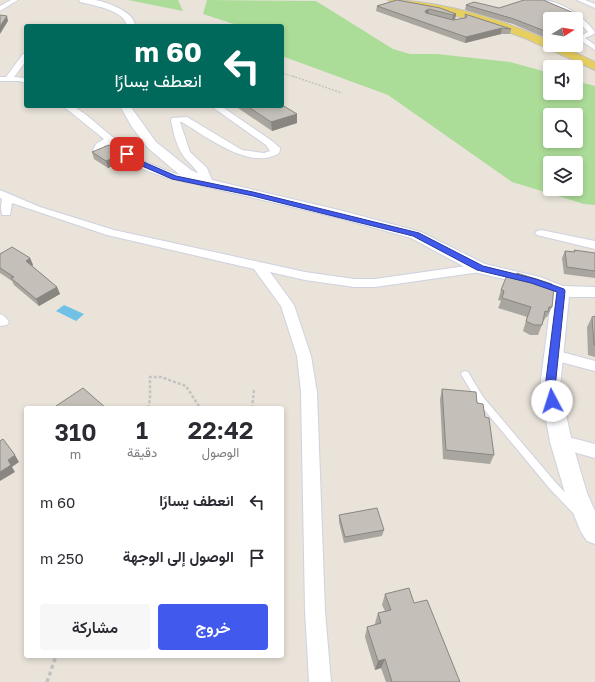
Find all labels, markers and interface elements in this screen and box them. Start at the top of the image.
north arrow [543,12,583,52]
map controls [543,12,583,196]
text: 60 m [134,35,202,68]
icon: left [216,40,268,92]
button: sound [543,60,583,100]
text: انعطف يسارًا [114,69,202,91]
button: search [543,108,583,148]
pin [110,137,144,171]
icon: arrive [116,143,138,165]
button: layers [543,156,583,196]
position arrow [531,380,573,422]
text: 1 [136,415,148,444]
text: 22:42 [188,415,253,444]
text: 310 [55,417,97,446]
text: دقيقة [127,444,157,460]
text: الوصول [202,444,239,460]
text: m [70,446,81,462]
text: انعطف يسارًا [159,491,234,509]
icon: left [246,491,268,513]
text: 60 m [40,493,75,511]
text: الوصول إلى الوجهة [123,547,234,565]
icon: arrive [246,547,268,569]
text: 250 m [40,549,84,567]
button: مشاركة [40,604,150,650]
button: خروج [158,604,268,650]

